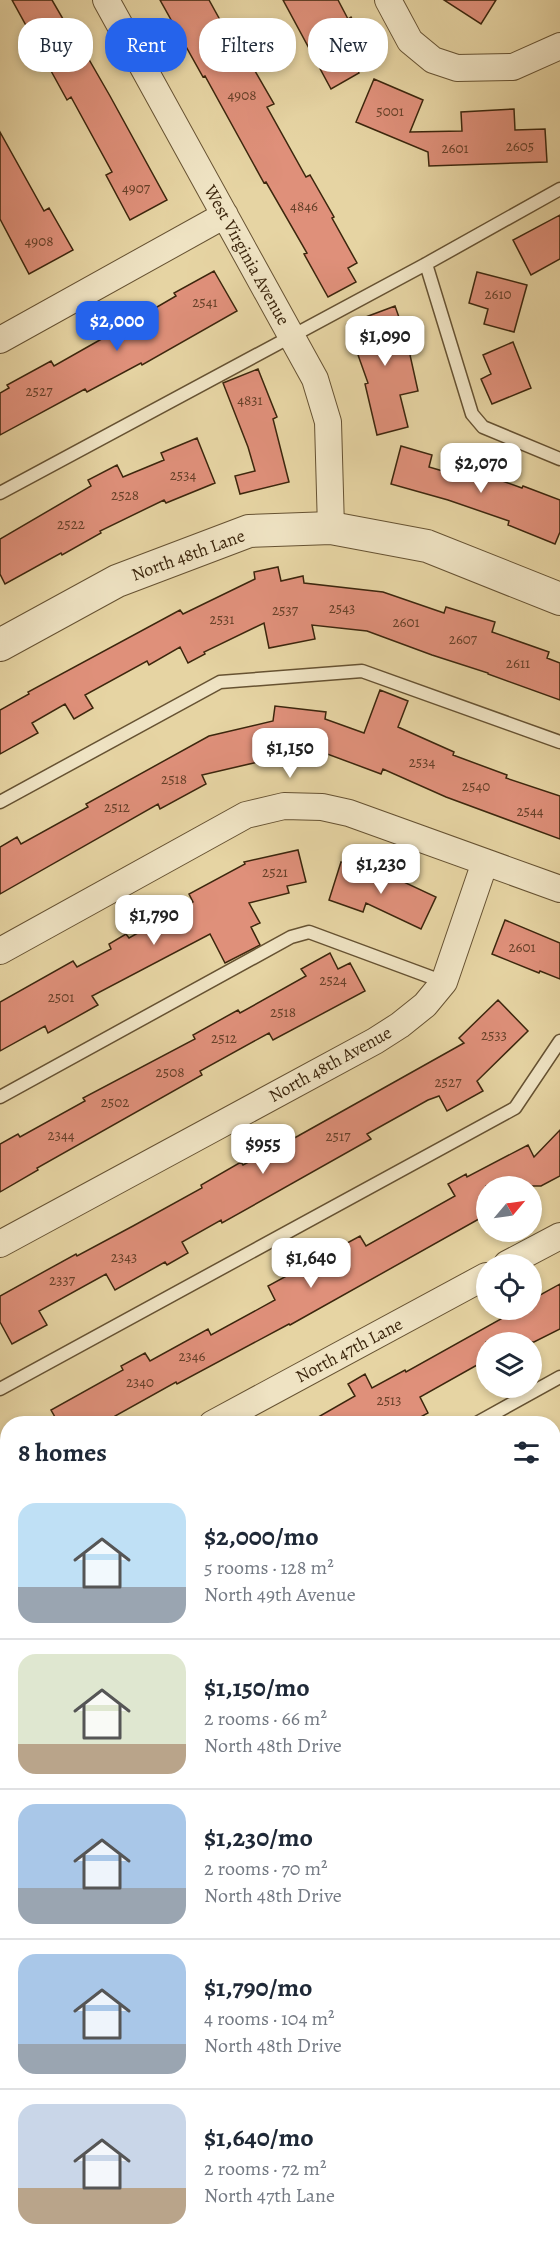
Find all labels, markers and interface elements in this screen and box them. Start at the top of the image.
chip: Buy [18,18,93,72]
chip: Rent [105,18,187,72]
chip: Filters [199,18,296,72]
chip: New [308,18,388,72]
house number: 4908 [228,85,256,105]
house number: 5001 [376,101,404,121]
house number: 2605 [506,136,534,156]
house number: 2601 [441,138,469,158]
house number: 4907 [122,178,151,198]
street label: West Virginia Avenue [198,180,296,330]
house number: 4846 [290,196,318,216]
house number: 4908 [25,231,53,251]
house number: 2610 [484,284,512,304]
house number: 2541 [192,292,218,312]
pin: $2,000 [68,301,166,352]
text: $2,000 [90,307,144,334]
pin: $1,090 [336,316,434,367]
text: $1,090 [359,322,411,349]
house number: 2527 [25,381,53,401]
house number: 4831 [237,390,263,410]
pin: $2,070 [432,443,530,494]
text: $2,070 [454,449,508,476]
house number: 2534 [170,465,197,485]
house number: 2528 [111,485,139,505]
house number: 2522 [57,514,85,534]
street label: North 48th Lane [128,523,248,587]
house number: 2543 [329,598,355,618]
house number: 2537 [272,600,299,620]
house number: 2531 [210,609,234,629]
house number: 2601 [392,612,420,632]
house number: 2607 [449,629,478,649]
house number: 2611 [506,653,530,673]
pin: $1,150 [241,728,339,779]
text: $1,150 [266,734,314,761]
house number: 2534 [409,752,436,772]
house number: 2518 [161,769,187,789]
house number: 2540 [462,776,490,796]
house number: 2512 [104,797,130,817]
house number: 2544 [516,801,544,821]
pin: $1,230 [332,844,430,895]
text: $1,230 [356,850,406,877]
house number: 2521 [262,862,288,882]
pin: $1,790 [105,895,203,946]
text: $1,790 [129,901,179,928]
house number: 2601 [508,937,536,957]
house number: 2524 [319,970,347,990]
house number: 2501 [48,987,74,1007]
house number: 2518 [270,1002,296,1022]
street label: North 48th Avenue [264,1020,396,1108]
house number: 2533 [481,1025,507,1045]
house number: 2512 [211,1028,237,1048]
house number: 2508 [156,1062,184,1082]
house number: 2527 [434,1072,462,1092]
house number: 2502 [101,1092,129,1112]
pin: $955 [227,1124,299,1175]
house number: 2344 [48,1125,75,1145]
house number: 2517 [325,1126,351,1146]
text: $955 [245,1130,281,1157]
north arrow [476,1176,542,1242]
map controls [476,1176,542,1398]
pin: $1,640 [262,1238,360,1289]
text: $1,640 [286,1244,336,1271]
house number: 2343 [111,1247,137,1267]
button: locate [476,1254,542,1320]
house number: 2337 [49,1270,76,1290]
street label: North 47th Lane [291,1312,407,1388]
button: layers [476,1332,542,1398]
house number: 2346 [178,1346,206,1366]
house number: 2340 [126,1372,154,1392]
house number: 2513 [377,1390,401,1410]
text: 8 homes [18,1435,107,1470]
icon: filters [510,1436,543,1469]
text: $2,000/mo [204,1519,319,1554]
icon: home [66,1527,138,1599]
text: 5 rooms · 128 m² [204,1554,334,1581]
text: North 49th Avenue [204,1581,356,1608]
text: $1,150/mo [204,1670,310,1705]
icon: home [66,1678,138,1750]
text: 2 rooms · 66 m² [204,1705,327,1732]
text: North 48th Drive [204,1732,342,1759]
text: $1,230/mo [204,1820,313,1855]
icon: home [66,1828,138,1900]
text: 2 rooms · 70 m² [204,1855,328,1882]
text: North 48th Drive [204,1882,342,1909]
text: $1,790/mo [204,1970,312,2005]
icon: home [66,1978,138,2050]
text: 4 rooms · 104 m² [204,2005,335,2032]
text: North 48th Drive [204,2032,342,2059]
text: $1,640/mo [204,2120,314,2155]
icon: home [66,2128,138,2200]
text: 2 rooms · 72 m² [204,2155,326,2182]
text: North 47th Lane [204,2182,335,2209]

